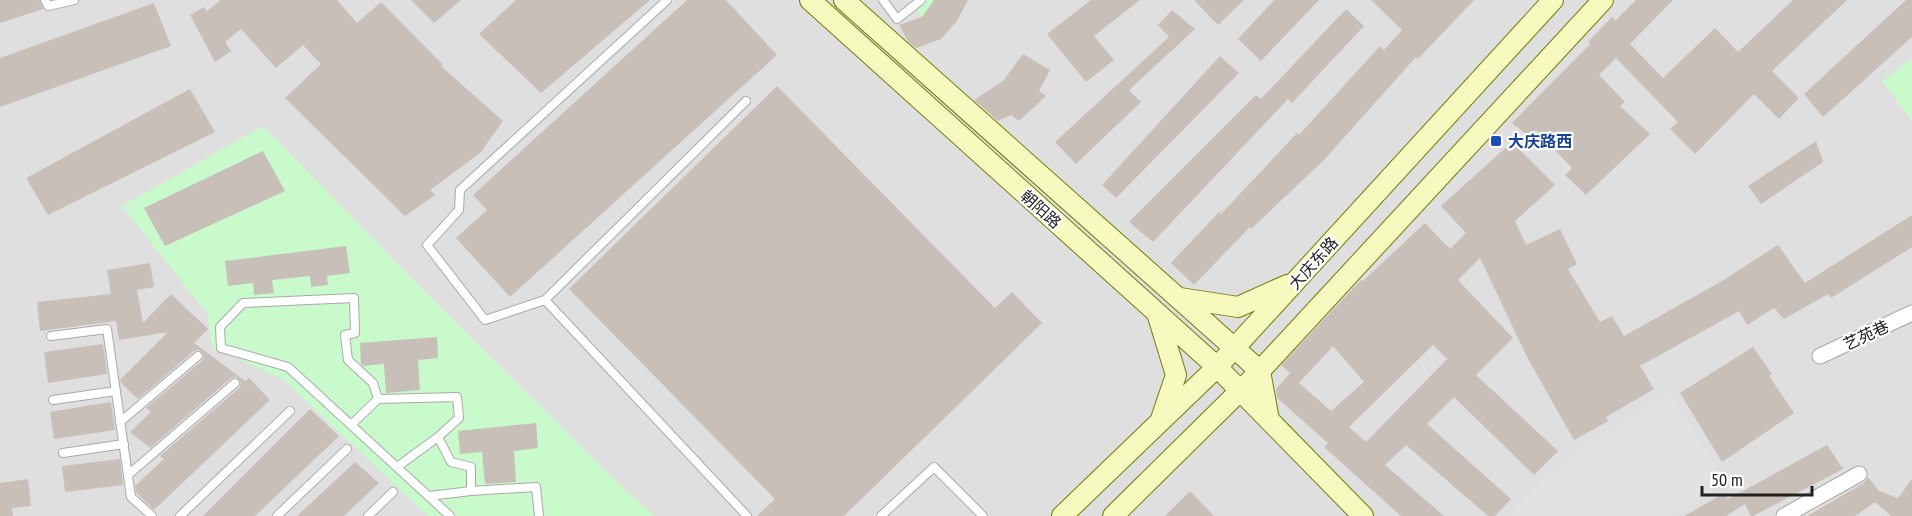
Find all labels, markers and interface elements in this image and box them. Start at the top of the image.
place label: 大庆路西 [1508,131,1572,151]
marker: 大庆路西 [1489,134,1503,148]
street label: 朝阳路 [1016,186,1066,232]
street label: 大庆东路 [1284,233,1342,293]
street label: 艺苑巷 [1840,316,1892,354]
scale bar [1702,459,1812,497]
text: 50 m [1711,468,1743,491]

